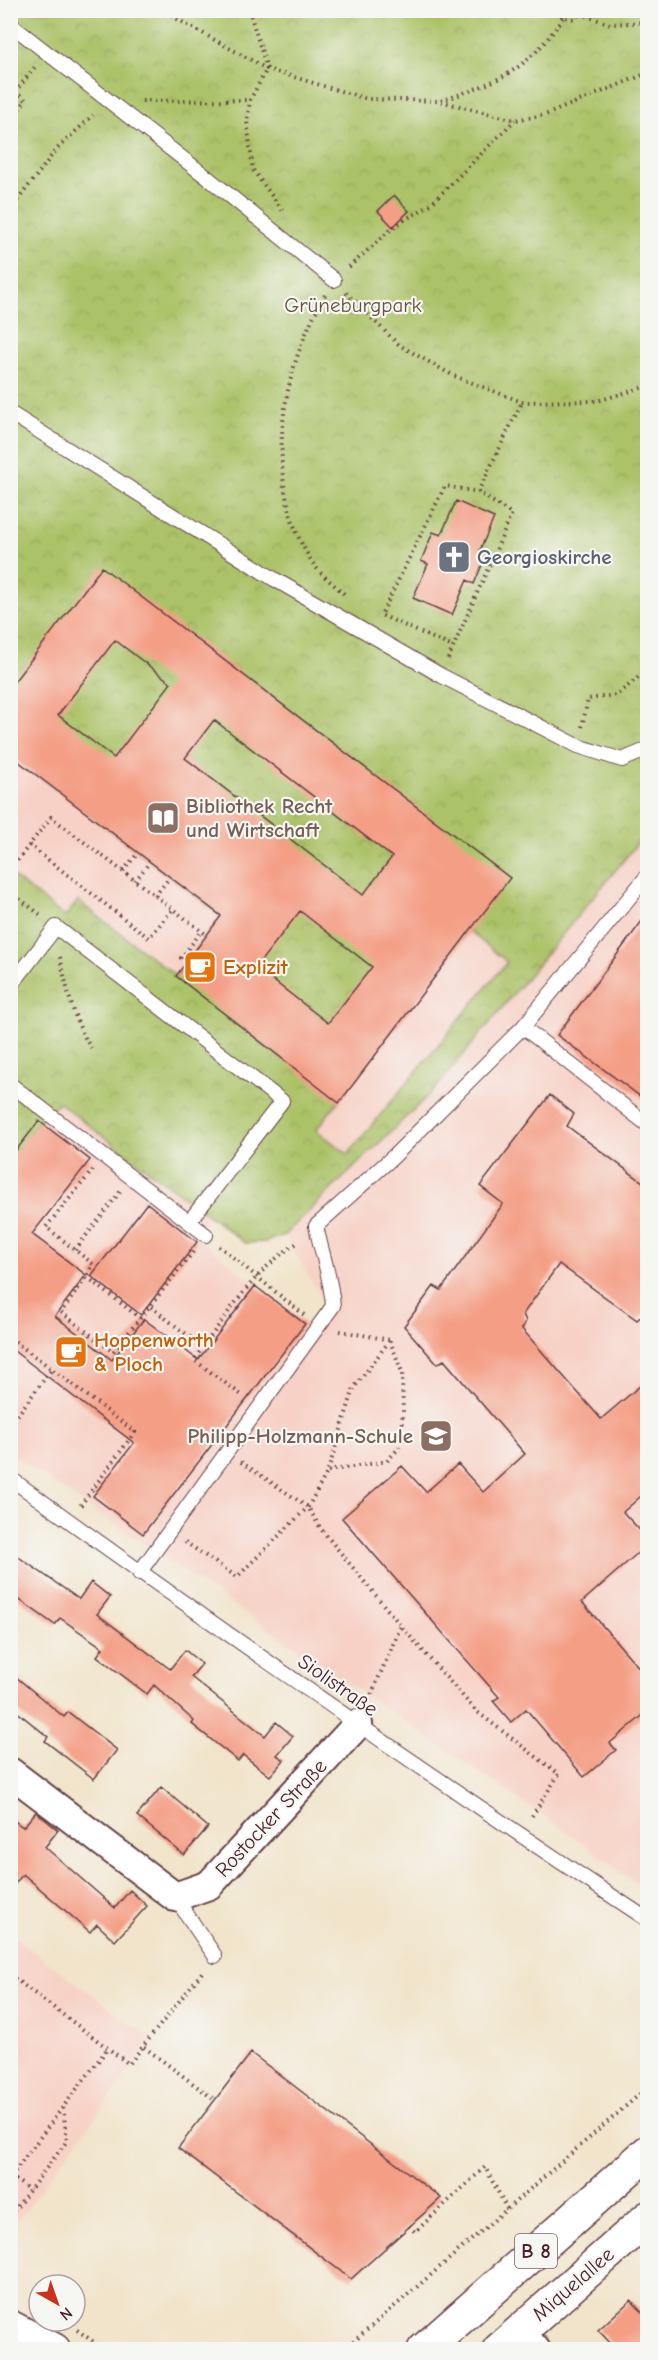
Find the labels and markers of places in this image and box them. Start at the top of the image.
church icon: Georgioskirche [436,539,472,575]
place label: Georgioskirche [477,545,612,569]
place label: Bibliothek Recht und Wirtschaft [186,794,333,842]
library icon: Bibliothek Recht und Wirtschaft [145,800,181,836]
cafe icon: Explizit [182,949,218,985]
place label: Explizit [223,955,289,979]
place label: Hoppenworth & Ploch [94,1328,214,1376]
cafe icon: Hoppenworth & Ploch [53,1334,89,1370]
school or university icon: Philipp-Holzmann-Schule [418,1418,454,1454]
place label: Philipp-Holzmann-Schule [188,1424,413,1448]

